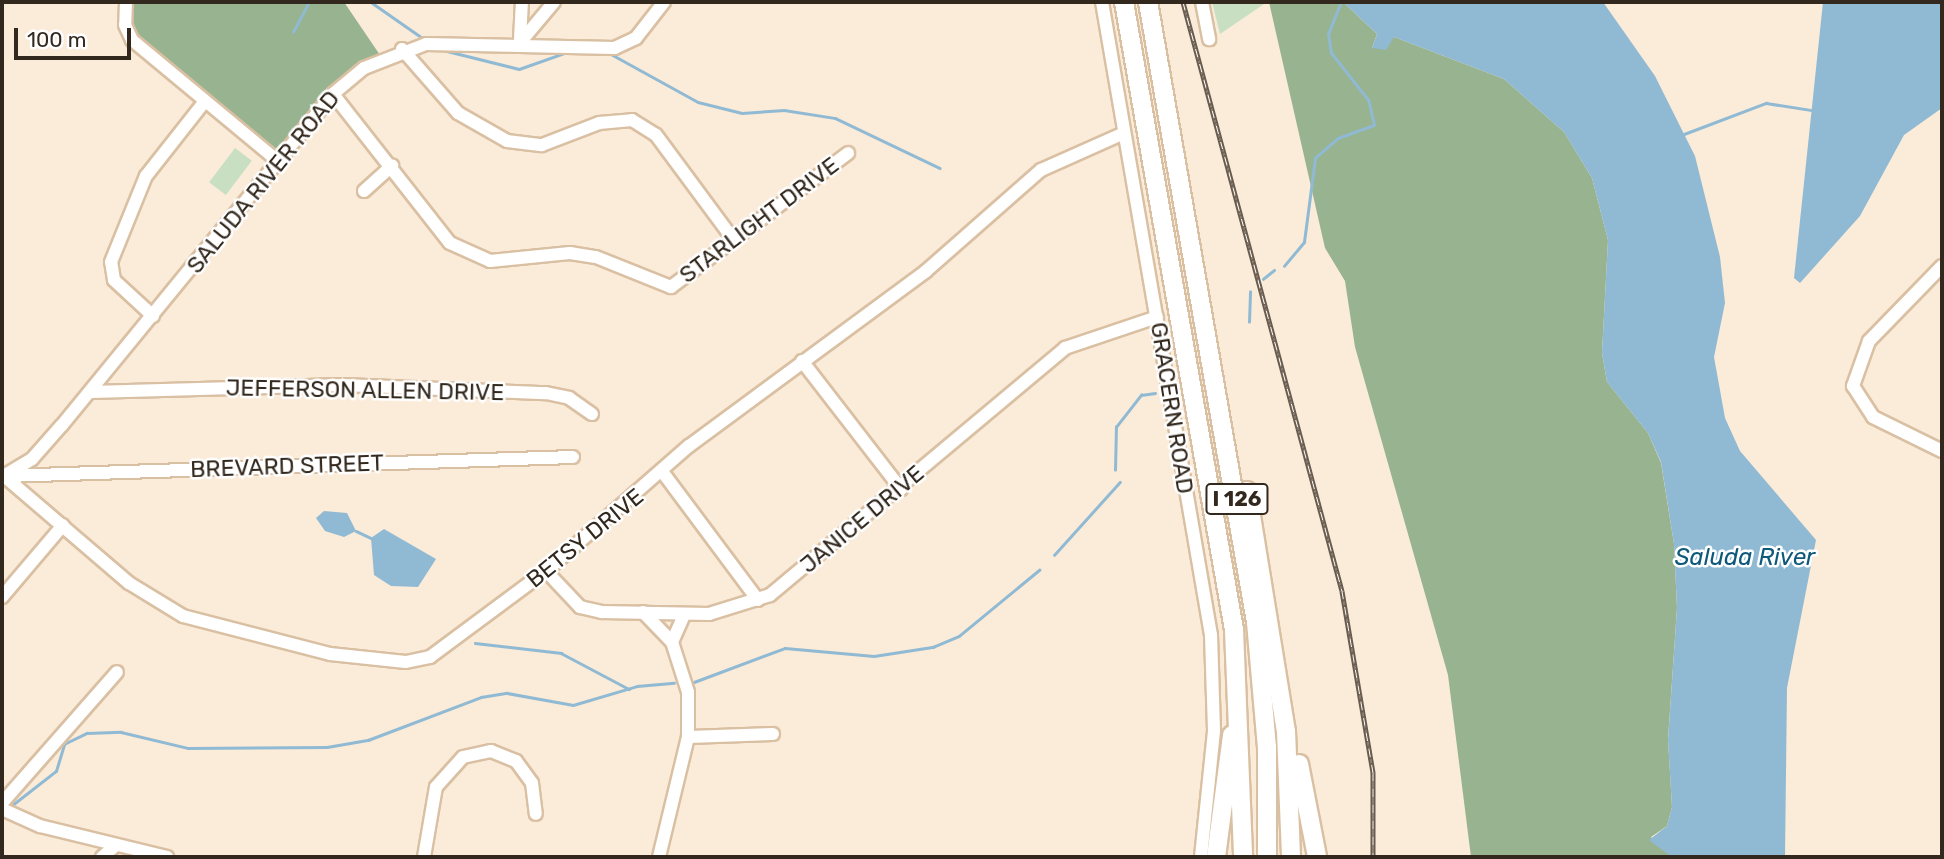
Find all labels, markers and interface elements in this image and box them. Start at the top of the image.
scale bar [18,14,135,58]
text: 100 m [27,27,86,52]
street label: SALUDA RIVER ROAD [181,85,345,279]
street label: STARLIGHT DRIVE [674,151,844,289]
street label: GRACERN ROAD [1145,320,1199,496]
street label: JEFFERSON ALLEN DRIVE [225,374,505,406]
street label: BREVARD STREET [190,449,384,483]
street label: JANICE DRIVE [795,459,929,579]
street label: BETSY DRIVE [521,482,649,594]
road number: I 126 [1204,482,1270,516]
water label: Saluda River [1675,544,1815,572]

